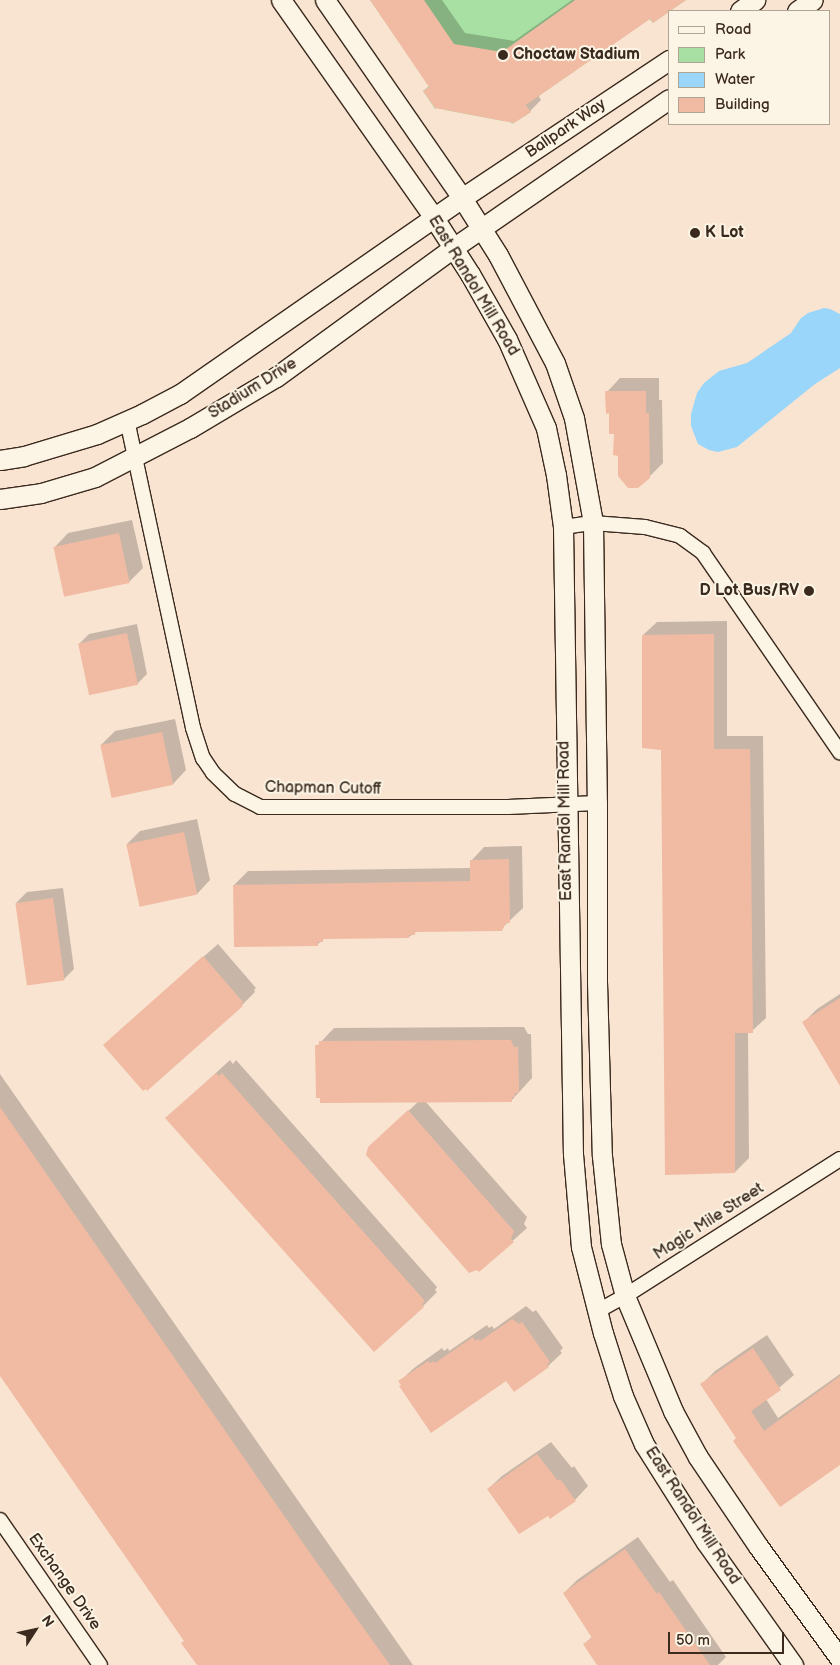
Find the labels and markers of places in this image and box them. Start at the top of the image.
place label: Choctaw Stadium [513,45,640,65]
marker: Choctaw Stadium [497,49,509,61]
place label: K Lot [705,223,744,243]
marker: K Lot [689,227,701,239]
place label: D Lot Bus/RV [699,581,799,601]
marker: D Lot Bus/RV [803,585,815,597]

